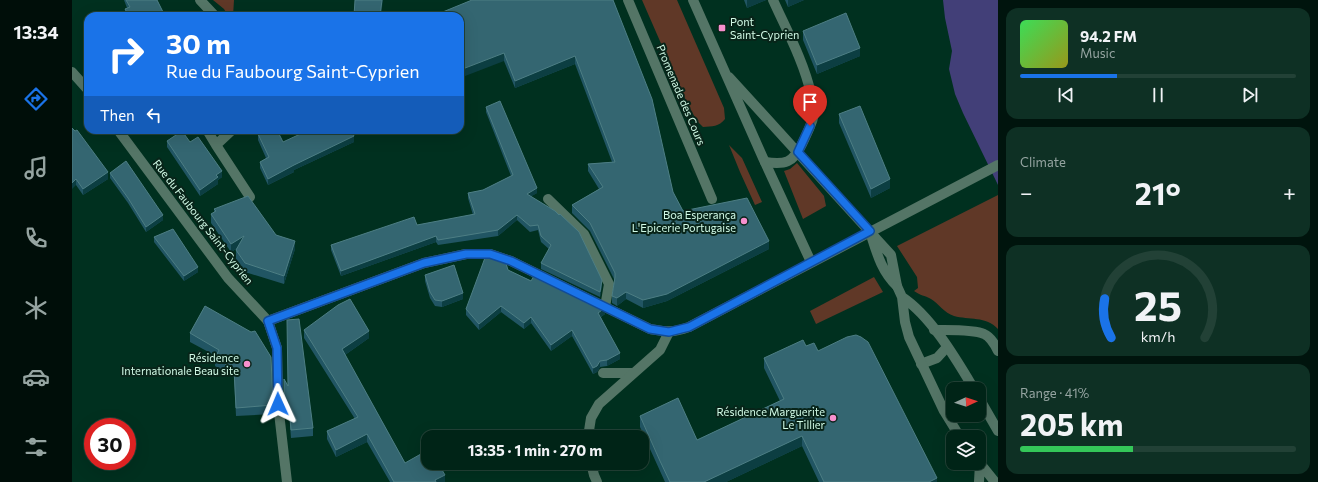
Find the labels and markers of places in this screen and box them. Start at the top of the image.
place label: Pont Saint-Cyprien [730,15,799,41]
marker: Pont Saint-Cyprien [717,23,727,33]
pin [793,85,827,126]
place label: Boa Esperança L'Epicerie Portugaise [632,208,736,234]
marker: Boa Esperança L'Epicerie Portugaise [739,216,749,226]
place label: Résidence Internationale Beau site [121,351,239,377]
marker: Résidence Internationale Beau site [242,359,252,369]
place label: Résidence Marguerite Le Tillier [717,405,826,431]
marker: Résidence Marguerite Le Tillier [828,413,838,423]

